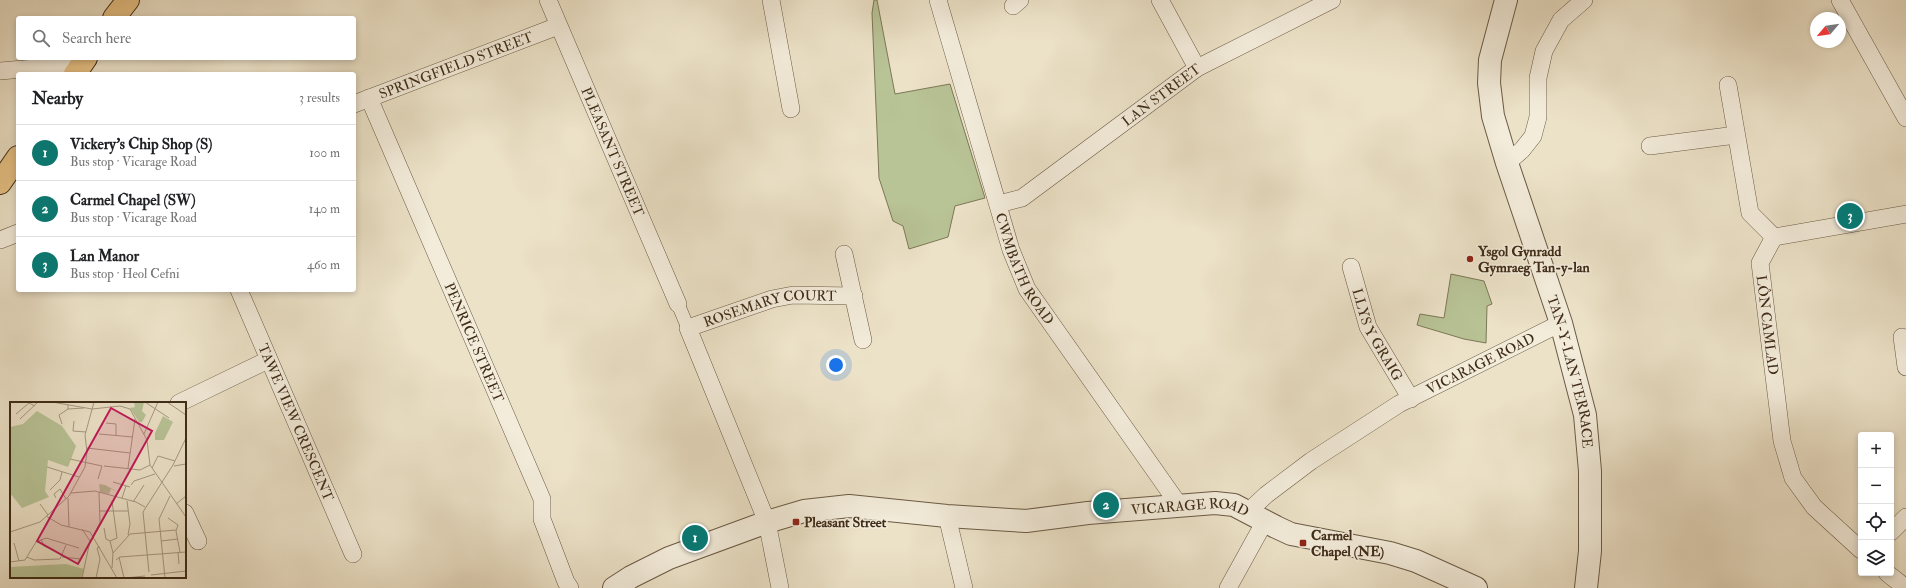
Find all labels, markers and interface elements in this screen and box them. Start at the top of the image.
north arrow [1810,12,1846,48]
search box [16,16,356,60]
icon: search [30,27,52,49]
street label: SPRINGFIELD STREET [376,28,536,102]
text: Search here [62,29,131,48]
street label: LAN STREET [1118,60,1204,129]
street label: PLEASANT STREET [578,85,648,219]
text: Nearby [32,88,83,109]
text: 3 results [299,90,340,106]
text: Vickery's Chip Shop (S) [70,135,212,154]
text: 1 [43,145,47,161]
text: 100 m [309,145,340,161]
text: Bus stop · Vicarage Road [70,154,197,170]
text: Carmel Chapel (SW) [70,191,196,210]
text: 2 [42,201,48,217]
text: 140 m [309,201,340,217]
pin: 3 [1837,201,1863,231]
text: Bus stop · Vicarage Road [70,210,197,226]
street label: CWMBATH ROAD [992,211,1058,328]
place label: Ysgol Gynradd Gymraeg Tan-y-lan [1477,243,1591,277]
text: Lan Manor [70,247,139,266]
marker: Ysgol Gynradd Gymraeg Tan-y-lan [1465,254,1475,264]
text: 3 [43,257,48,273]
text: 460 m [307,257,340,273]
text: Bus stop · Heol Cefni [70,266,179,282]
street label: LÔN CAMLAD [1753,274,1782,376]
street label: PENRICE STREET [441,280,508,405]
street label: LLYS Y GRAIG [1349,286,1407,384]
street label: ROSEMARY COURT [701,287,837,331]
street label: TAN-Y-LAN TERRACE [1544,293,1596,449]
street label: VICARAGE ROAD [1423,329,1538,398]
street label: TAWE VIEW CRESCENT [255,341,338,504]
your location [826,355,846,375]
inset map [10,402,186,578]
map controls [1858,432,1894,576]
button: + [1858,432,1894,468]
button: − [1858,468,1894,504]
pin: 2 [1093,490,1119,520]
street label: VICARAGE ROAD [1130,494,1252,520]
button: locate [1858,504,1894,540]
place label: Pleasant Street [804,514,887,531]
marker: Pleasant Street [791,517,801,527]
pin: 1 [682,523,708,553]
place label: Carmel Chapel (NE) [1311,527,1384,561]
marker: Carmel Chapel (NE) [1298,538,1308,548]
button: layers [1858,540,1894,576]

